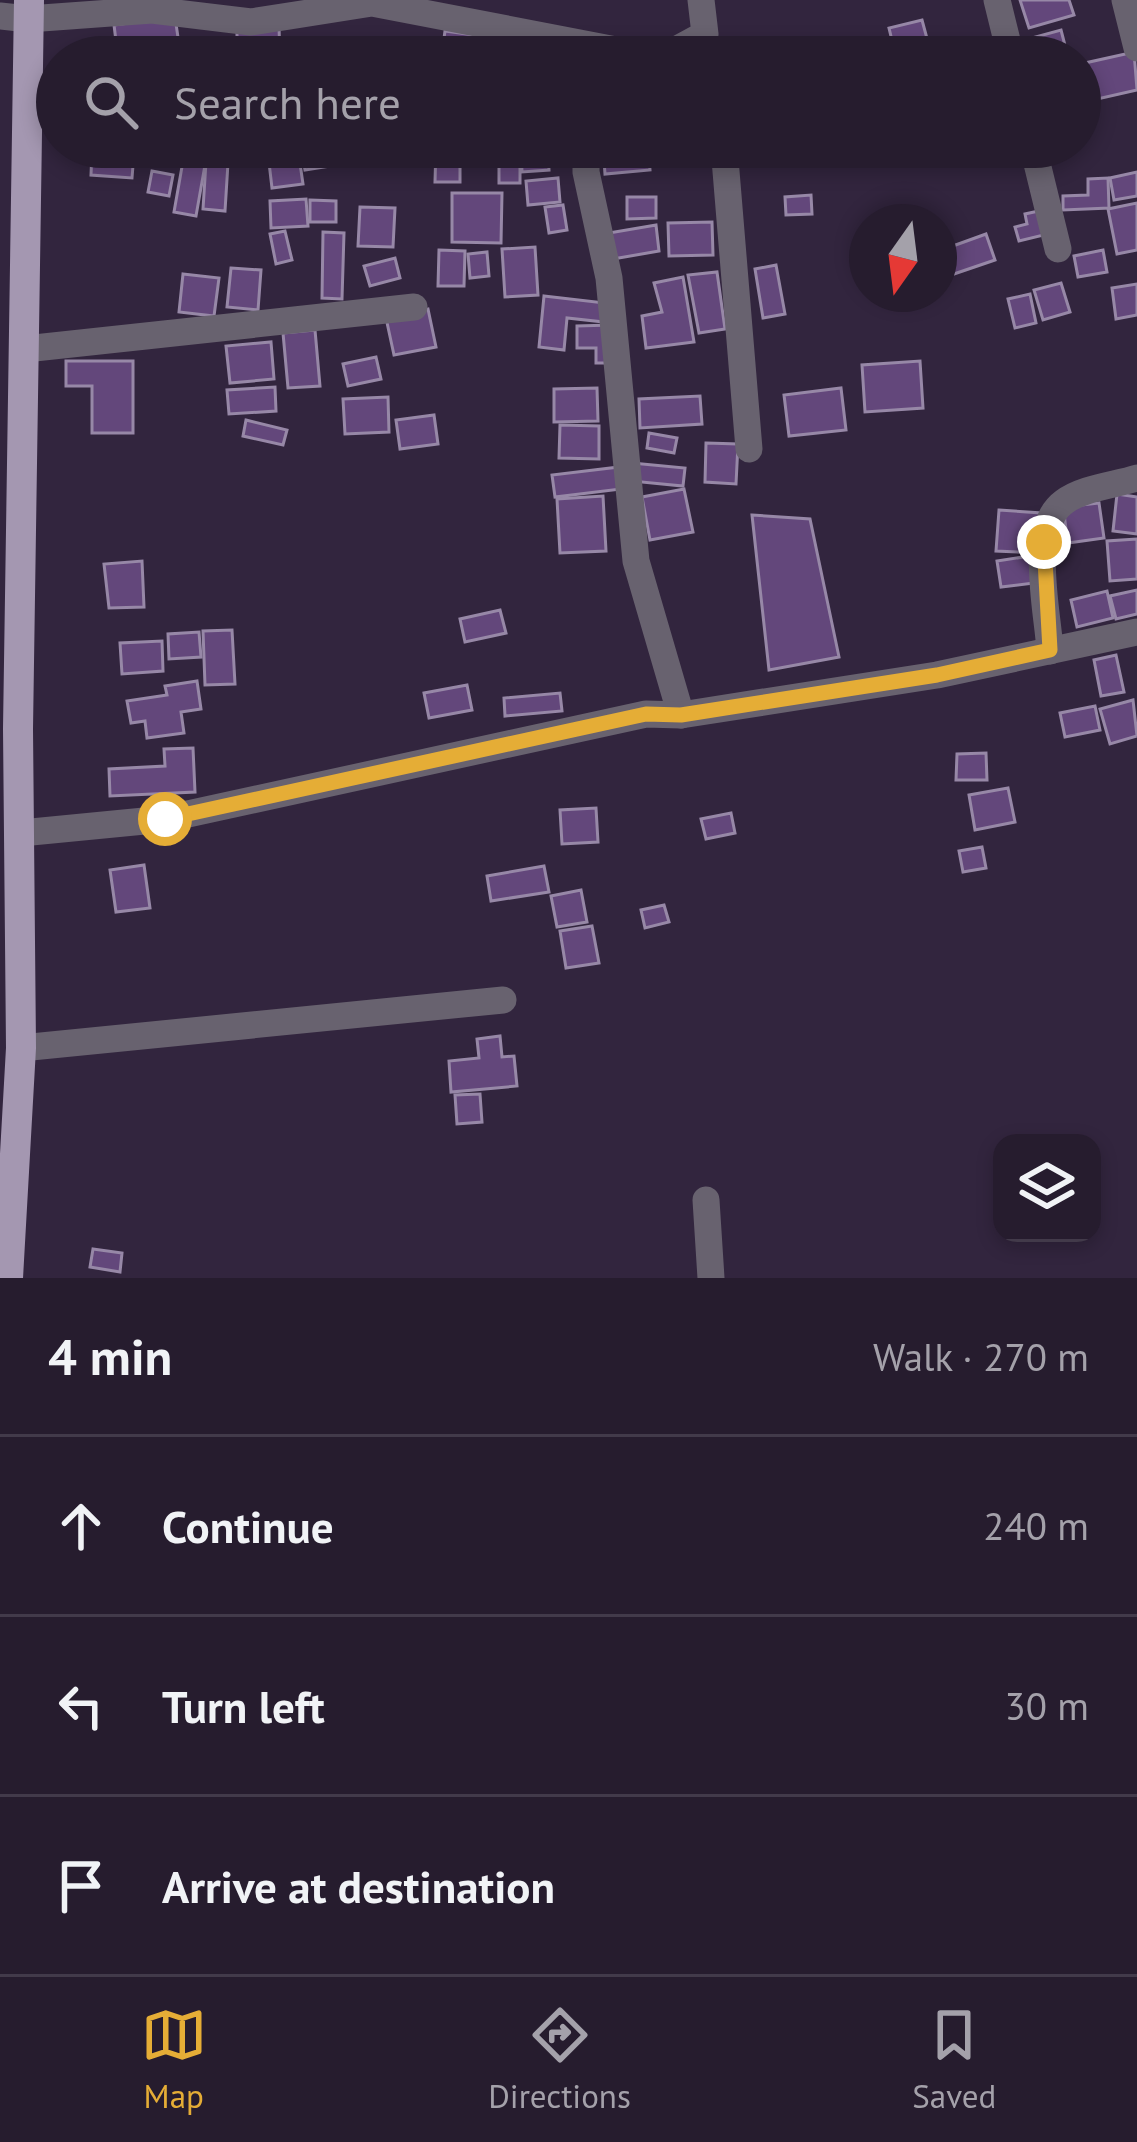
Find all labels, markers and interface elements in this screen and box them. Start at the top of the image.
search box [36,36,1101,168]
icon: search [78,69,144,135]
text: Search here [174,73,401,131]
north arrow [849,204,957,312]
route end [1017,515,1071,569]
route start [138,792,192,846]
map controls [993,1134,1101,1242]
button: layers [993,1134,1101,1242]
text: 4 min [48,1323,172,1389]
text: Walk · 270 m [873,1331,1089,1382]
icon: ahead [48,1493,114,1559]
text: Continue [162,1497,334,1555]
text: 240 m [983,1500,1089,1551]
icon: left [48,1673,114,1739]
text: Turn left [162,1677,325,1735]
text: 30 m [1004,1680,1089,1731]
icon: arrive [48,1853,114,1919]
text: Arrive at destination [162,1857,555,1915]
tab: Map [141,2002,207,2117]
tab: Directions [488,2002,631,2117]
tab: Saved [912,2002,996,2117]

